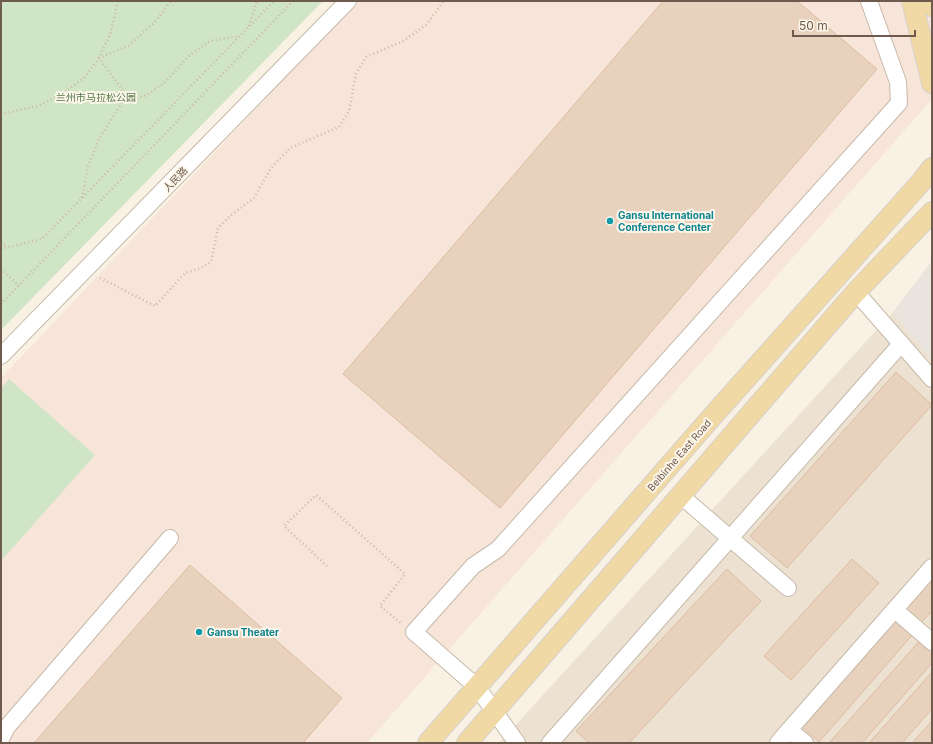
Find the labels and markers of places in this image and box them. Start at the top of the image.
place label: Gansu International Conference Center [618,209,714,233]
marker: Gansu International Conference Center [605,216,615,226]
place label: Gansu Theater [207,626,279,638]
marker: Gansu Theater [194,627,204,637]

